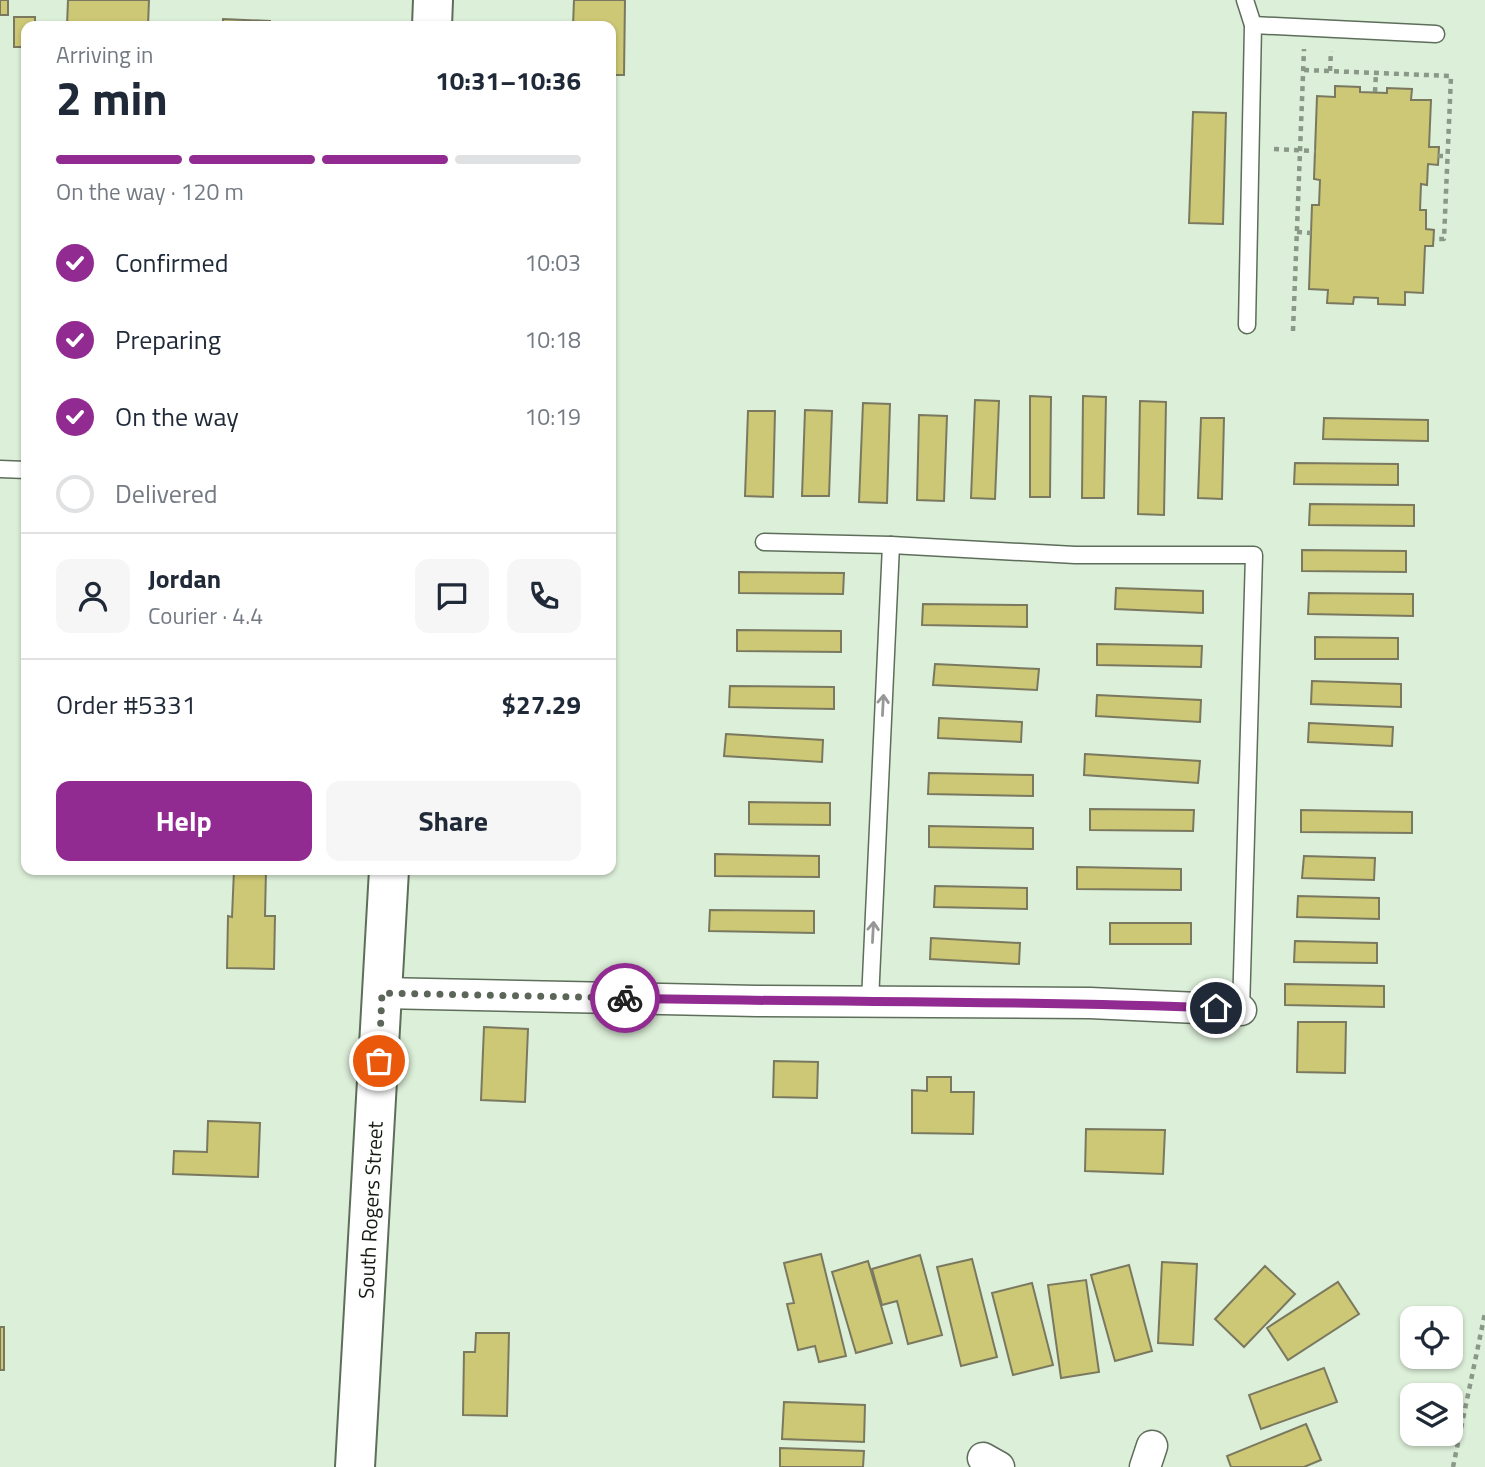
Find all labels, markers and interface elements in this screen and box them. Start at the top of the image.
text: Arriving in [56,37,153,72]
text: 10:31–10:36 [435,61,581,100]
text: 2 min [56,63,168,133]
text: On the way · 120 m [56,174,244,209]
text: Confirmed [115,243,229,282]
icon: check [56,244,94,282]
text: 10:03 [524,245,581,280]
text: Preparing [115,320,221,359]
icon: check [56,321,94,359]
text: 10:18 [524,322,581,357]
text: On the way [115,397,239,436]
icon: check [56,398,94,436]
text: 10:19 [524,399,581,434]
text: Delivered [115,474,218,513]
button: person [56,559,130,633]
text: Jordan [148,559,221,598]
button: chat [415,559,489,633]
button: phone [507,559,581,633]
text: Courier · 4.4 [148,598,263,633]
text: Order #5331 [56,685,196,724]
text: $27.29 [502,685,581,724]
one-way arrow [877,694,890,717]
button: Help [56,781,312,861]
button: Share [326,781,581,861]
one-way arrow [866,921,879,944]
courier [590,963,660,1033]
pin [1186,978,1246,1038]
icon: bike [606,979,644,1017]
icon: home [1197,989,1235,1027]
pin [349,1031,409,1091]
icon: bag [360,1042,398,1080]
street label: South Rogers Street [349,1120,391,1300]
map controls [1400,1306,1463,1446]
button: locate [1400,1306,1463,1369]
button: layers [1400,1383,1463,1446]

